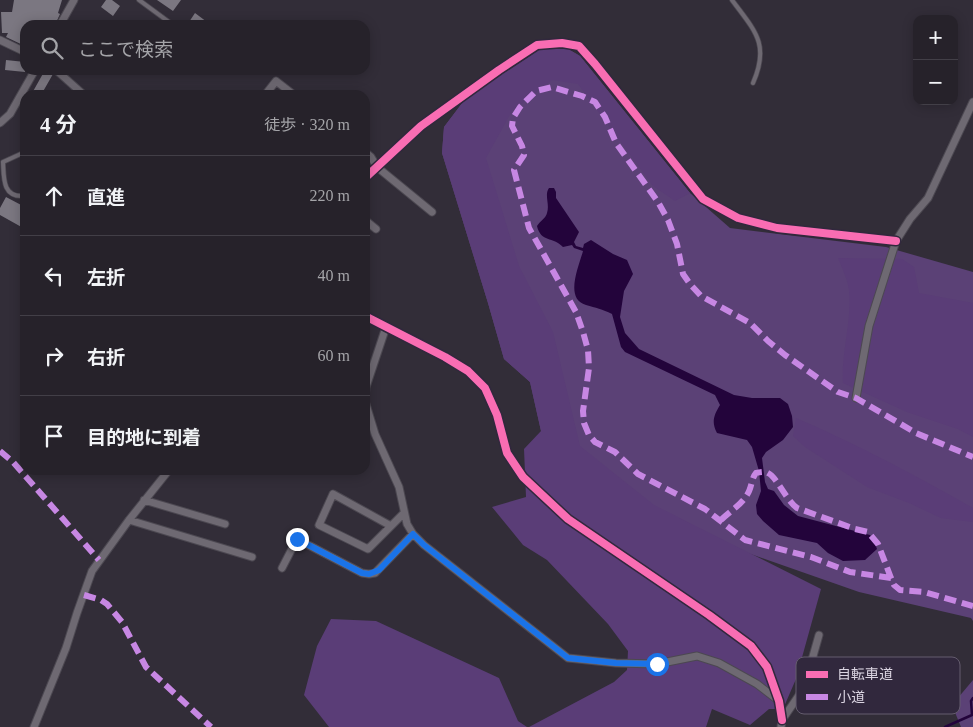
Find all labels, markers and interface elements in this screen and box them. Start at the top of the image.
map controls [913,15,958,105]
button: + [913,15,958,60]
search box [20,20,370,75]
icon: search [38,34,66,62]
text: ここで検索 [78,39,173,60]
button: − [913,60,958,105]
text: 4 分 [40,113,77,137]
text: 徒歩 · 320 m [264,116,350,133]
icon: ahead [40,182,68,210]
text: 直進 [87,187,125,208]
text: 220 m [310,187,350,204]
icon: left [40,262,68,290]
text: 左折 [87,267,125,288]
text: 40 m [318,267,350,284]
icon: right [40,342,68,370]
text: 右折 [87,347,125,368]
text: 60 m [318,347,350,364]
icon: arrive [40,422,68,450]
text: 目的地に到着 [87,427,201,448]
route end [286,528,309,551]
route start [646,653,669,676]
legend [796,657,960,714]
text: 自転車道 [837,667,893,682]
text: 小道 [837,690,865,705]

